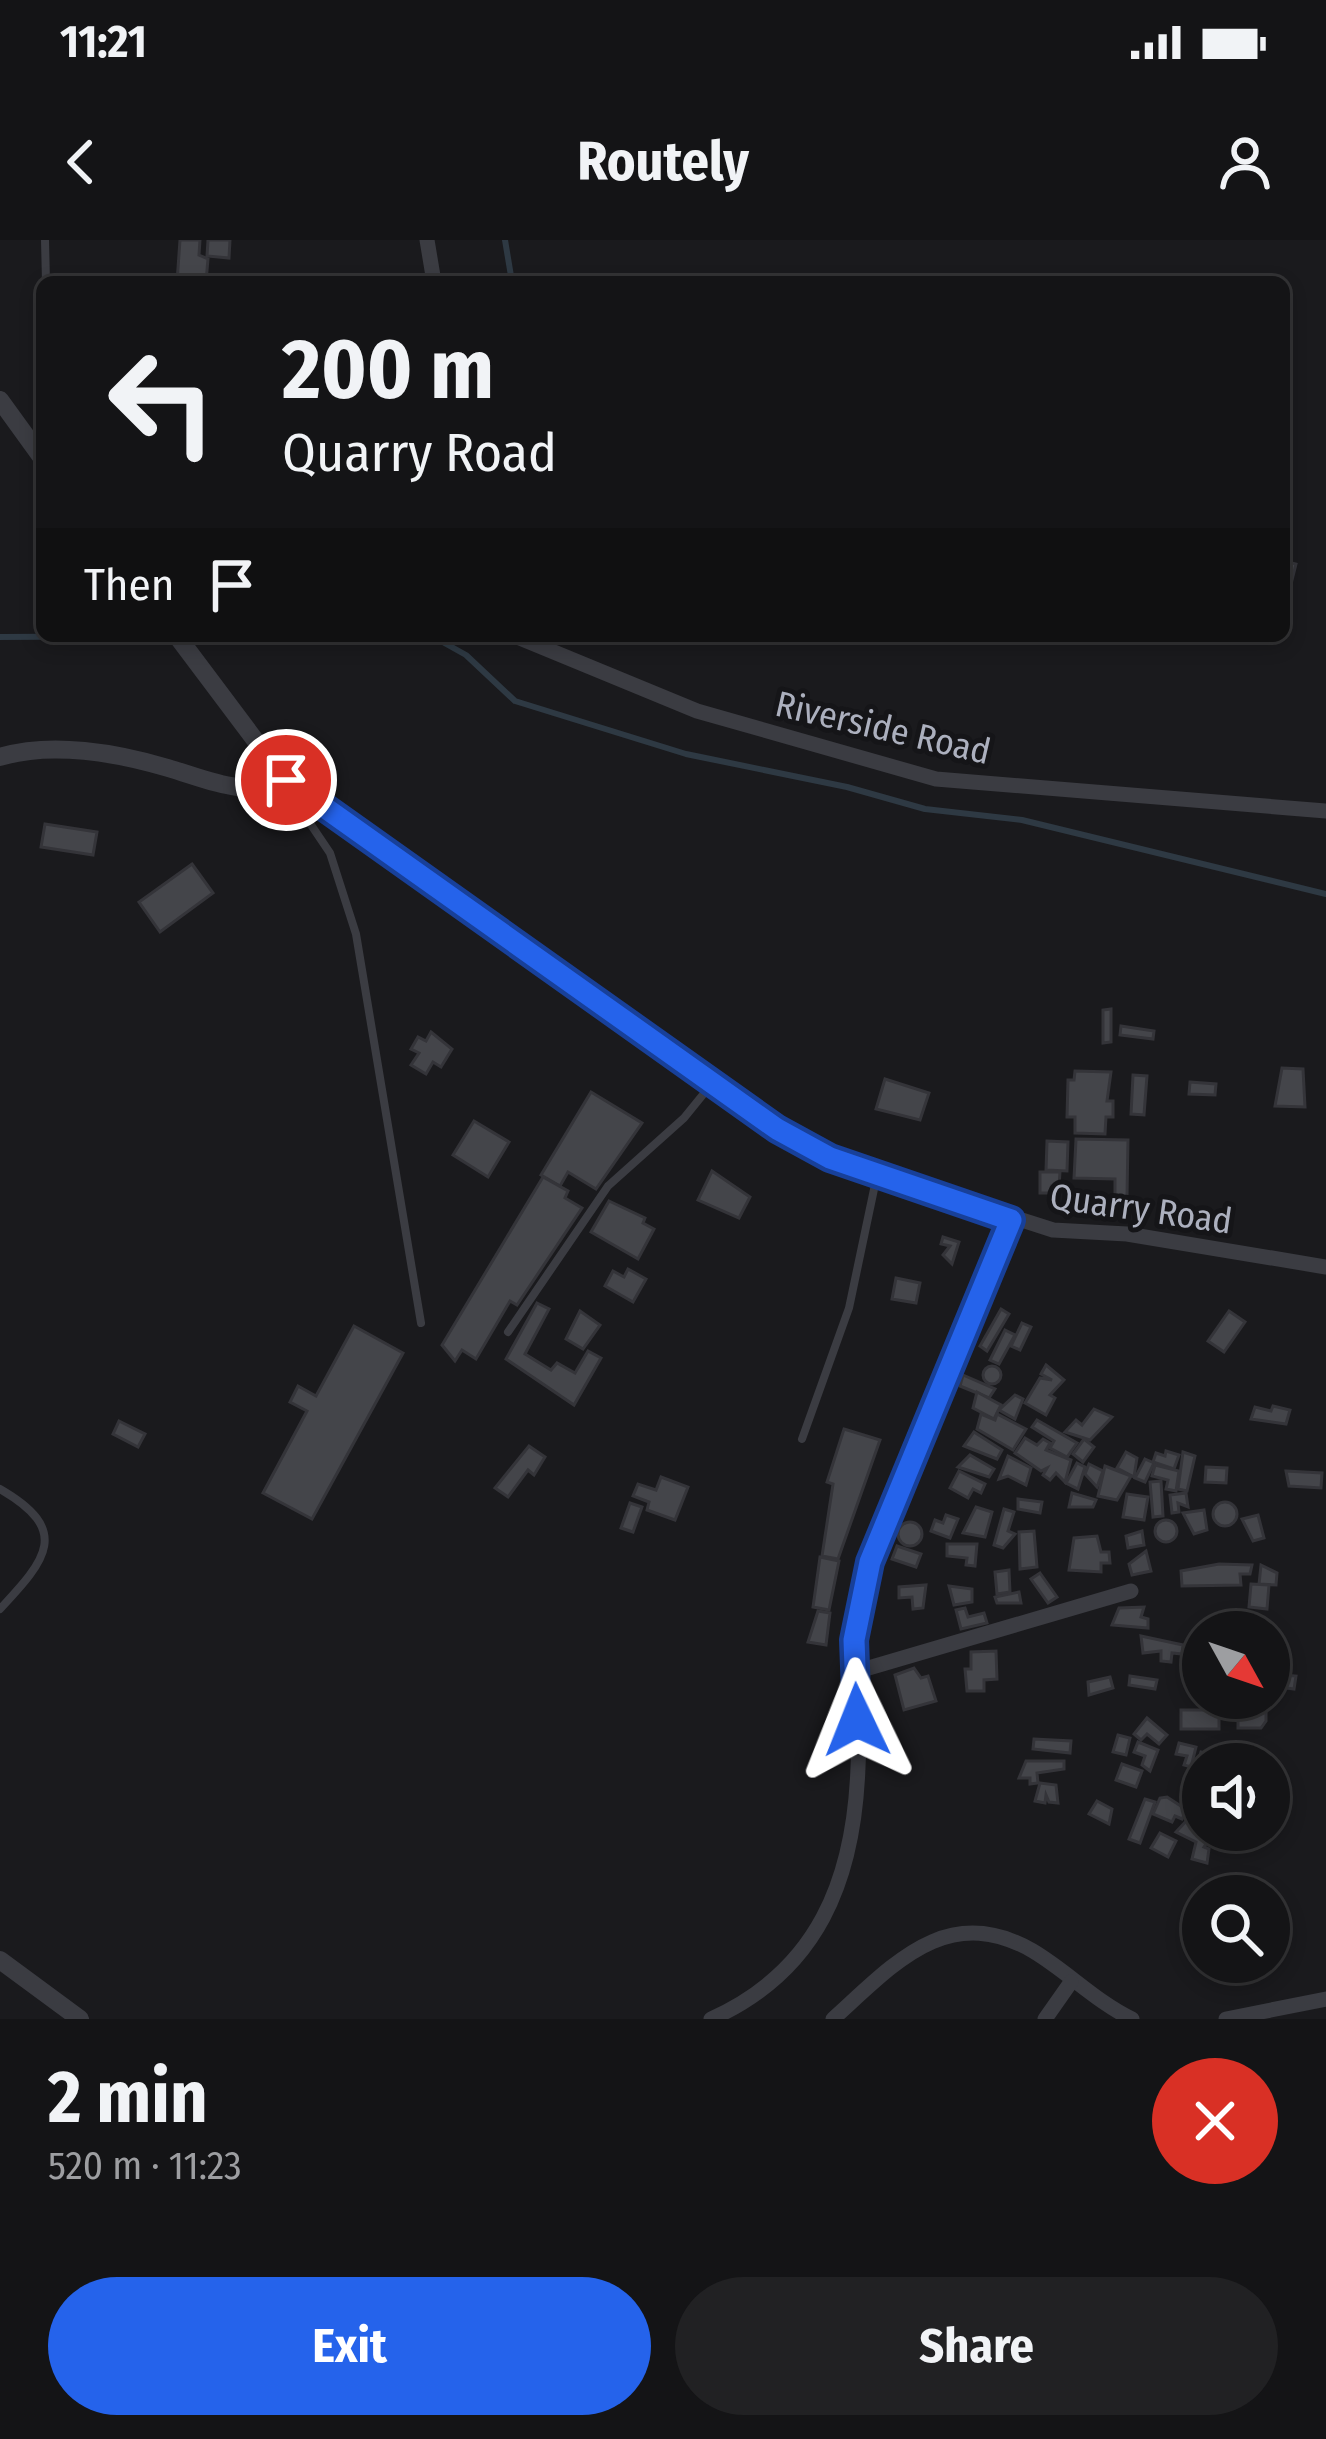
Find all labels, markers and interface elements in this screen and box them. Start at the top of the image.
text: 11:21 [60,15,147,69]
icon: back [48,129,114,195]
icon: person [1212,129,1278,195]
text: Routely [577,130,749,194]
text: 200 m [282,319,494,420]
icon: left [84,324,240,480]
text: Quarry Road [282,421,557,485]
icon: arrive [199,552,265,618]
text: Then [84,558,175,612]
street label: Riverside Road [771,682,995,774]
pin [235,729,337,831]
icon: arrive [253,747,319,813]
street label: Quarry Road [1047,1174,1235,1244]
north arrow [1182,1611,1290,1719]
map controls [1182,1611,1290,1983]
position arrow [794,1657,920,1783]
button: sound [1182,1743,1290,1851]
button: search [1182,1875,1290,1983]
text: 2 min [48,2055,208,2141]
button: close [1152,2058,1278,2184]
text: 520 m · 11:23 [48,2143,242,2189]
button: Exit [48,2277,651,2415]
button: Share [675,2277,1278,2415]

